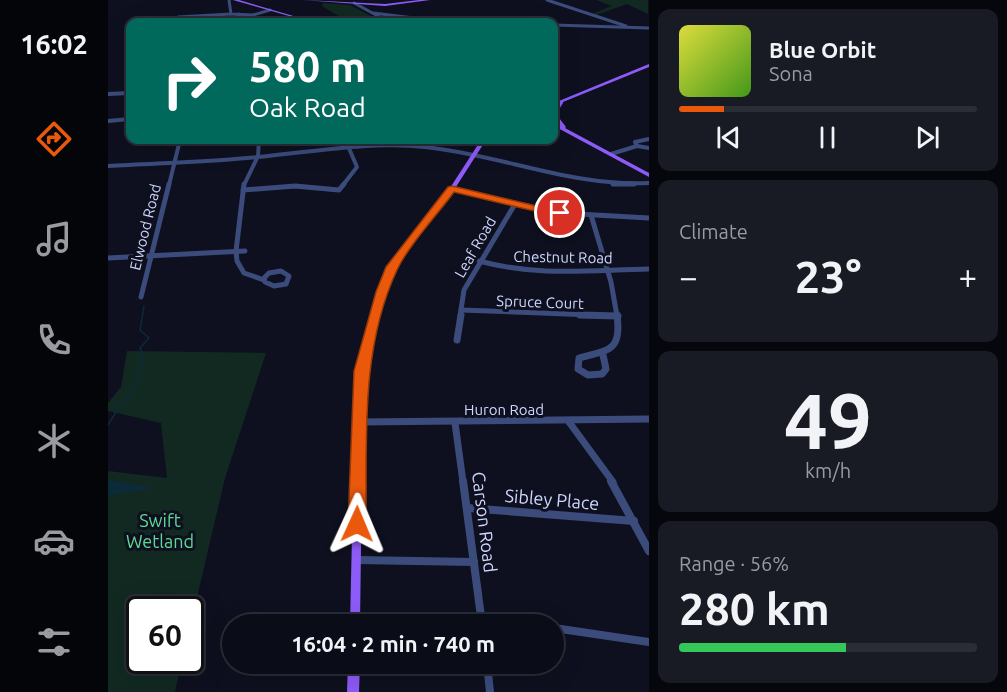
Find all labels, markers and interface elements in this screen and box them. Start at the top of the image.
text: 16:02 [20,29,88,59]
text: Blue Orbit [769,37,876,62]
icon: right [150,42,228,120]
text: 580 m [249,43,366,90]
text: Sona [769,62,813,85]
text: Oak Road [249,92,366,122]
icon: directions [33,118,75,160]
icon: previous [712,121,745,154]
icon: pause [811,121,844,154]
icon: next [911,121,944,154]
street label: Elwood Road [126,182,164,272]
pin [534,187,585,238]
icon: arrive [543,196,576,229]
street label: Leaf Road [451,214,499,280]
icon: music [33,218,75,260]
text: Climate [679,220,748,243]
street label: Chestnut Road [513,248,613,266]
text: 23° [795,251,861,302]
text: − [679,258,698,295]
text: + [958,258,977,295]
street label: Spruce Court [496,292,584,312]
icon: phone [33,319,75,361]
text: 49 [784,376,872,464]
street label: Huron Road [464,401,544,418]
icon: climate [33,420,75,462]
text: km/h [805,459,851,482]
street label: Carson Road [469,470,501,574]
street label: Sibley Place [504,485,600,513]
position arrow [325,492,389,556]
park label: Swift Wetland [126,510,194,551]
icon: car [33,520,75,562]
text: Range · 56% [679,552,789,575]
text: 280 km [679,583,830,634]
speed limit sign: 60 [126,596,204,674]
icon: filters [33,621,75,663]
text: 16:04 · 2 min · 740 m [291,631,495,656]

